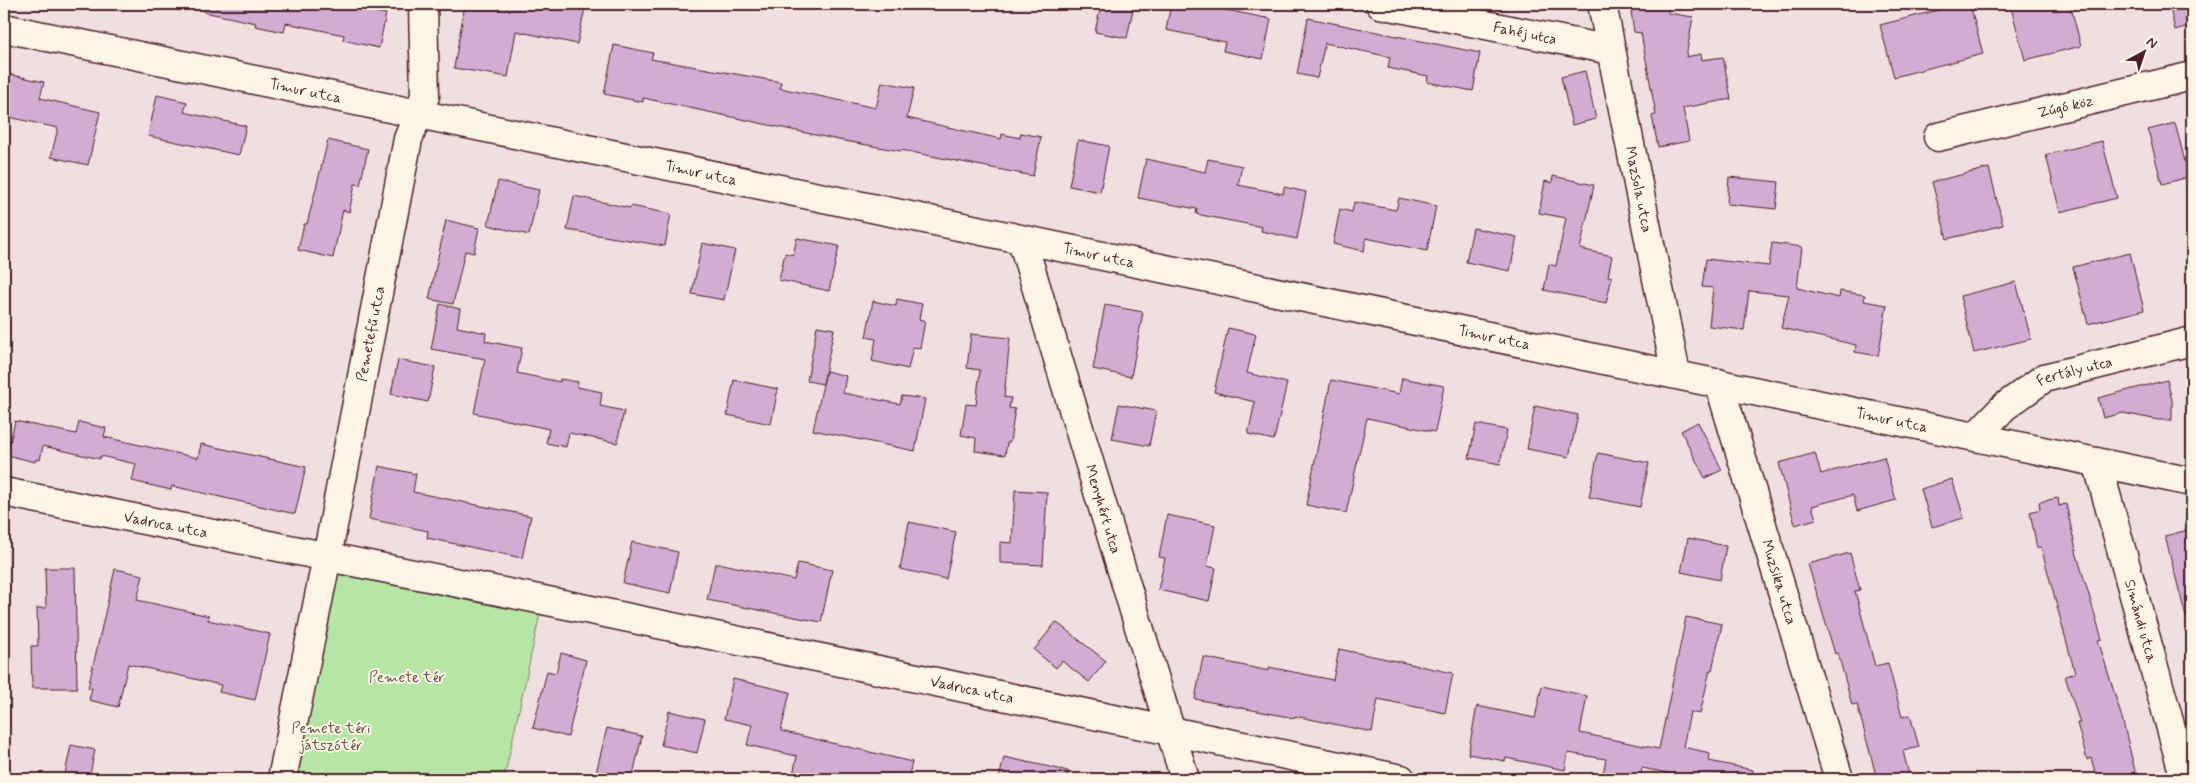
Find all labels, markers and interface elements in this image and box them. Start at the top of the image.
street label: Fahéj utca [1491,18,1558,50]
north arrow [2118,28,2168,78]
text: N [2142,33,2161,53]
street label: Timur utca [268,74,343,109]
street label: Zúgó köz [2036,91,2095,124]
street label: Mazsola utca [1620,145,1656,234]
street label: Timur utca [663,156,739,191]
street label: Timur utca [1061,239,1137,273]
street label: Pemetefű utca [352,284,390,383]
street label: Timur utca [1456,321,1532,355]
street label: Fertály utca [2033,352,2115,391]
street label: Timur utca [1854,403,1930,438]
street label: Menyhért utca [1079,462,1125,556]
street label: Vadruca utca [122,507,209,544]
street label: Muzsika utca [1756,537,1801,627]
street label: Simándi utca [2119,577,2162,666]
park label: Pemete tér [369,668,445,688]
street label: Vadruca utca [928,672,1016,709]
park label: Pemete téri játszótér [292,719,370,756]

